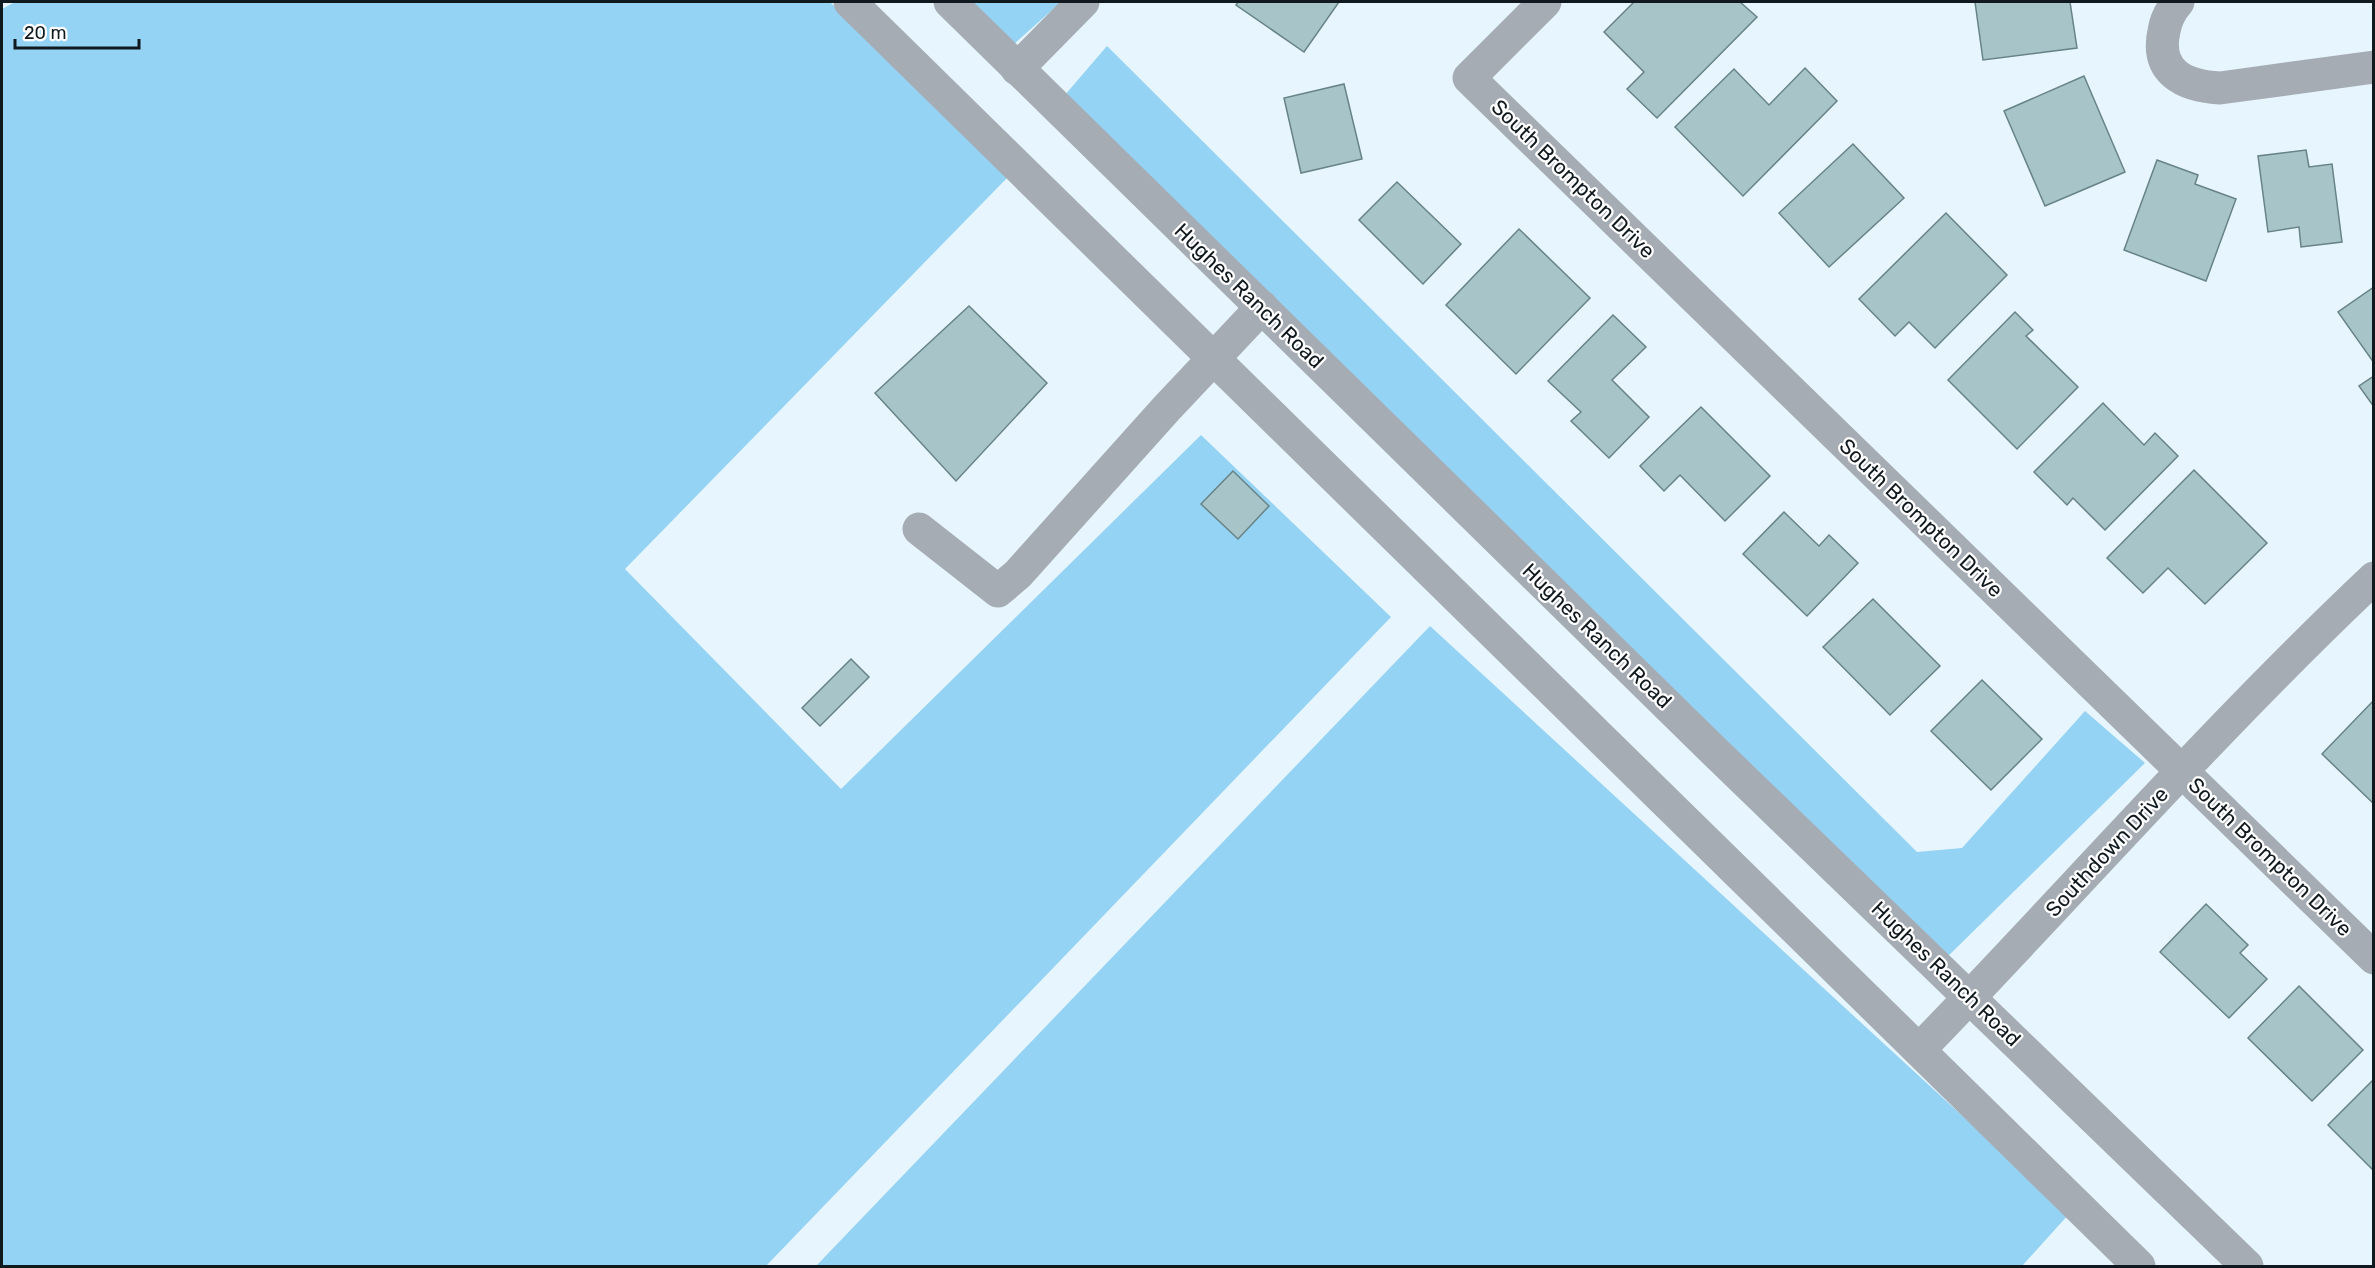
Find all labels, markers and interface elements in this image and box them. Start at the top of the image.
scale bar [15,12,140,50]
text: 20 m [24,22,66,44]
street label: South Brompton Drive [1486,94,1660,263]
street label: Hughes Ranch Road [1169,218,1329,373]
street label: South Brompton Drive [1834,433,2008,602]
street label: Hughes Ranch Road [1517,558,1677,713]
street label: South Brompton Drive [2183,772,2357,941]
street label: Southdown Drive [2040,782,2173,922]
street label: Hughes Ranch Road [1866,896,2026,1051]

